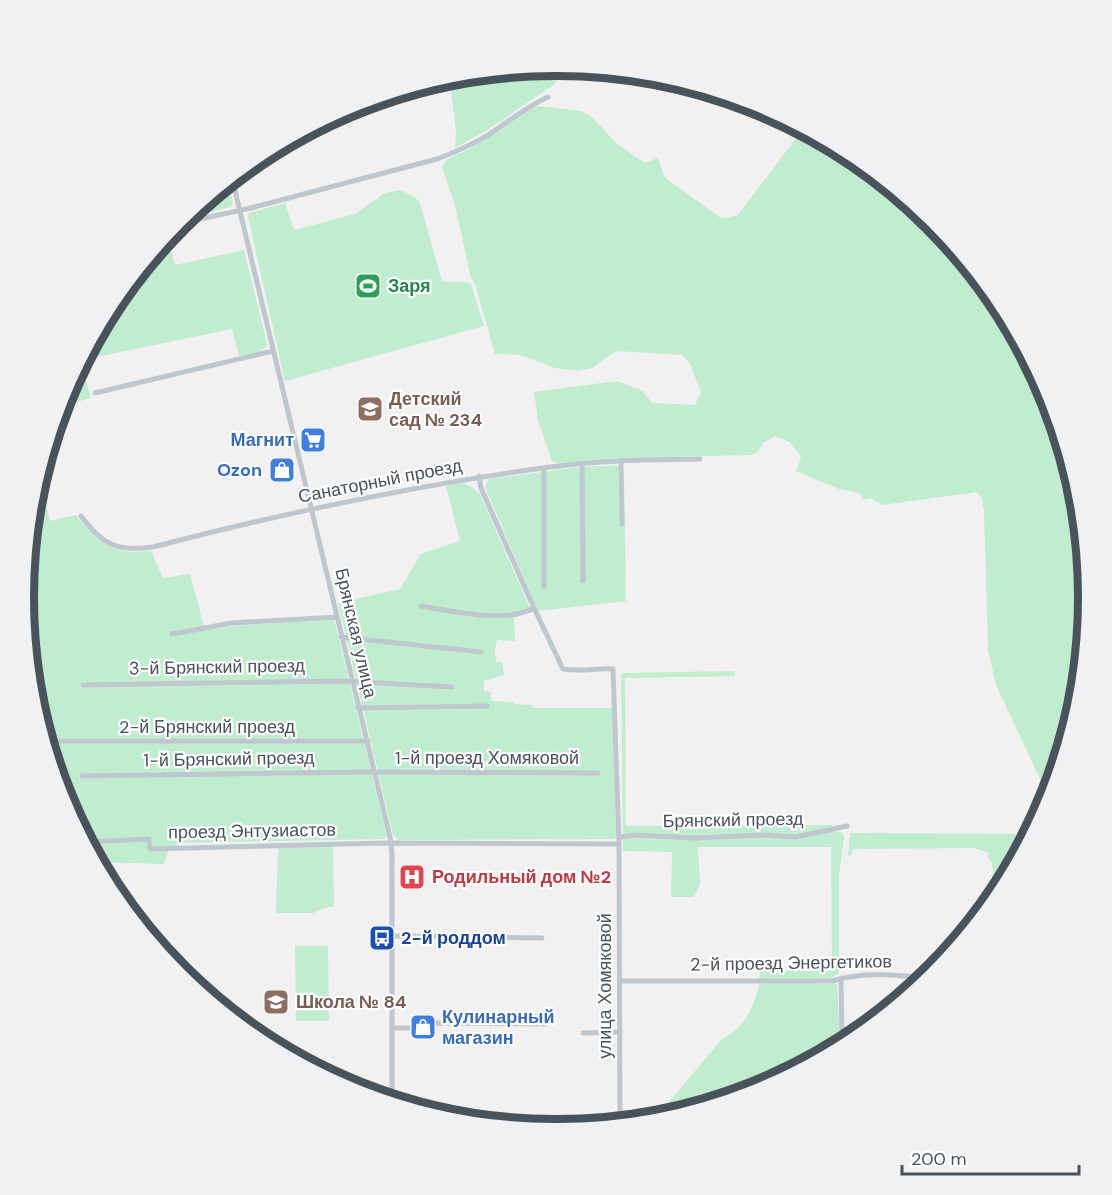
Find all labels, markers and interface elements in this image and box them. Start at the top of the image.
sports icon: Заря [353,271,383,301]
place label: Заря [388,274,431,298]
place label: Детский сад № 234 [389,387,482,432]
school or university icon: Детский сад № 234 [355,394,385,424]
supermarket icon: Магнит [298,425,328,455]
place label: Магнит [231,428,294,452]
street label: Санаторный проезд [296,453,464,509]
shop icon: Ozon [267,455,297,485]
place label: Ozon [217,458,262,482]
street label: Брянская улица [329,566,383,701]
street label: 3-й Брянский проезд [129,653,306,681]
street label: 2-й Брянский проезд [119,715,295,739]
street label: 1-й Брянский проезд [143,746,315,772]
street label: 1-й проезд Хомяковой [395,746,579,770]
street label: Брянский проезд [662,807,804,833]
street label: проезд Энтузиастов [168,818,336,844]
hospital icon: Родильный дом №2 [397,862,427,892]
place label: Родильный дом №2 [432,865,611,889]
street label: улица Хомяковой [593,913,617,1059]
bus stop icon: 2-й роддом [367,923,397,953]
place label: 2-й роддом [401,926,506,950]
street label: 2-й проезд Энергетиков [690,949,892,977]
school or university icon: Школа № 84 [261,987,291,1017]
place label: Школа № 84 [296,990,407,1014]
place label: Кулинарный магазин [442,1005,554,1050]
shop icon: Кулинарный магазин [408,1012,438,1042]
scale bar [902,1138,1079,1176]
text: 200 m [911,1147,967,1171]

